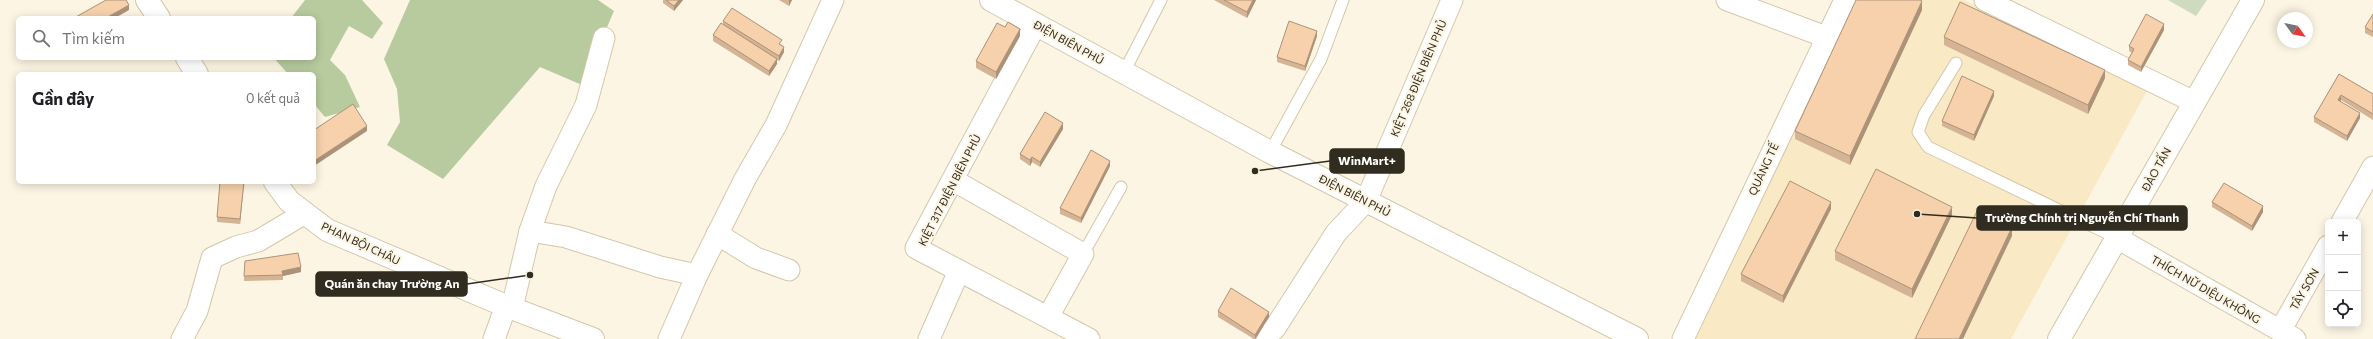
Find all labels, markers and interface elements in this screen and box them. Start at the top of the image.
north arrow [2277,12,2313,48]
search box [16,16,316,60]
street label: ĐIỆN BIÊN PHỦ [1031,16,1107,67]
street label: KIỆT 268 ĐIỆN BIÊN PHỦ [1386,17,1449,139]
icon: search [30,27,52,49]
text: Tìm kiếm [62,29,125,47]
text: Gần đây [32,88,94,109]
text: 0 kết quả [246,90,300,106]
street label: KIỆT 317 ĐIỆN BIÊN PHỦ [914,132,983,248]
street label: QUẢNG TẾ [1743,139,1781,197]
street label: ĐÀO TẤN [2136,144,2173,194]
callout: WinMart+ [1330,149,1404,173]
text: WinMart+ [1338,153,1396,167]
street label: ĐIỆN BIÊN PHỦ [1316,170,1393,219]
callout: Trường Chính trị Nguyễn Chí Thanh [1977,206,2187,230]
text: Trường Chính trị Nguyễn Chí Thanh [1985,210,2179,225]
street label: PHAN BỘI CHÂU [320,218,403,267]
map controls [2325,219,2361,327]
button: + [2325,219,2361,255]
street label: THÍCH NỮ DIỆU KHÔNG [2149,251,2264,326]
button: − [2325,255,2361,291]
street label: TÂY SƠN [2286,265,2321,312]
callout: Quán ăn chay Trường An [316,272,467,296]
text: Quán ăn chay Trường An [325,276,460,290]
button: locate [2325,291,2361,327]

